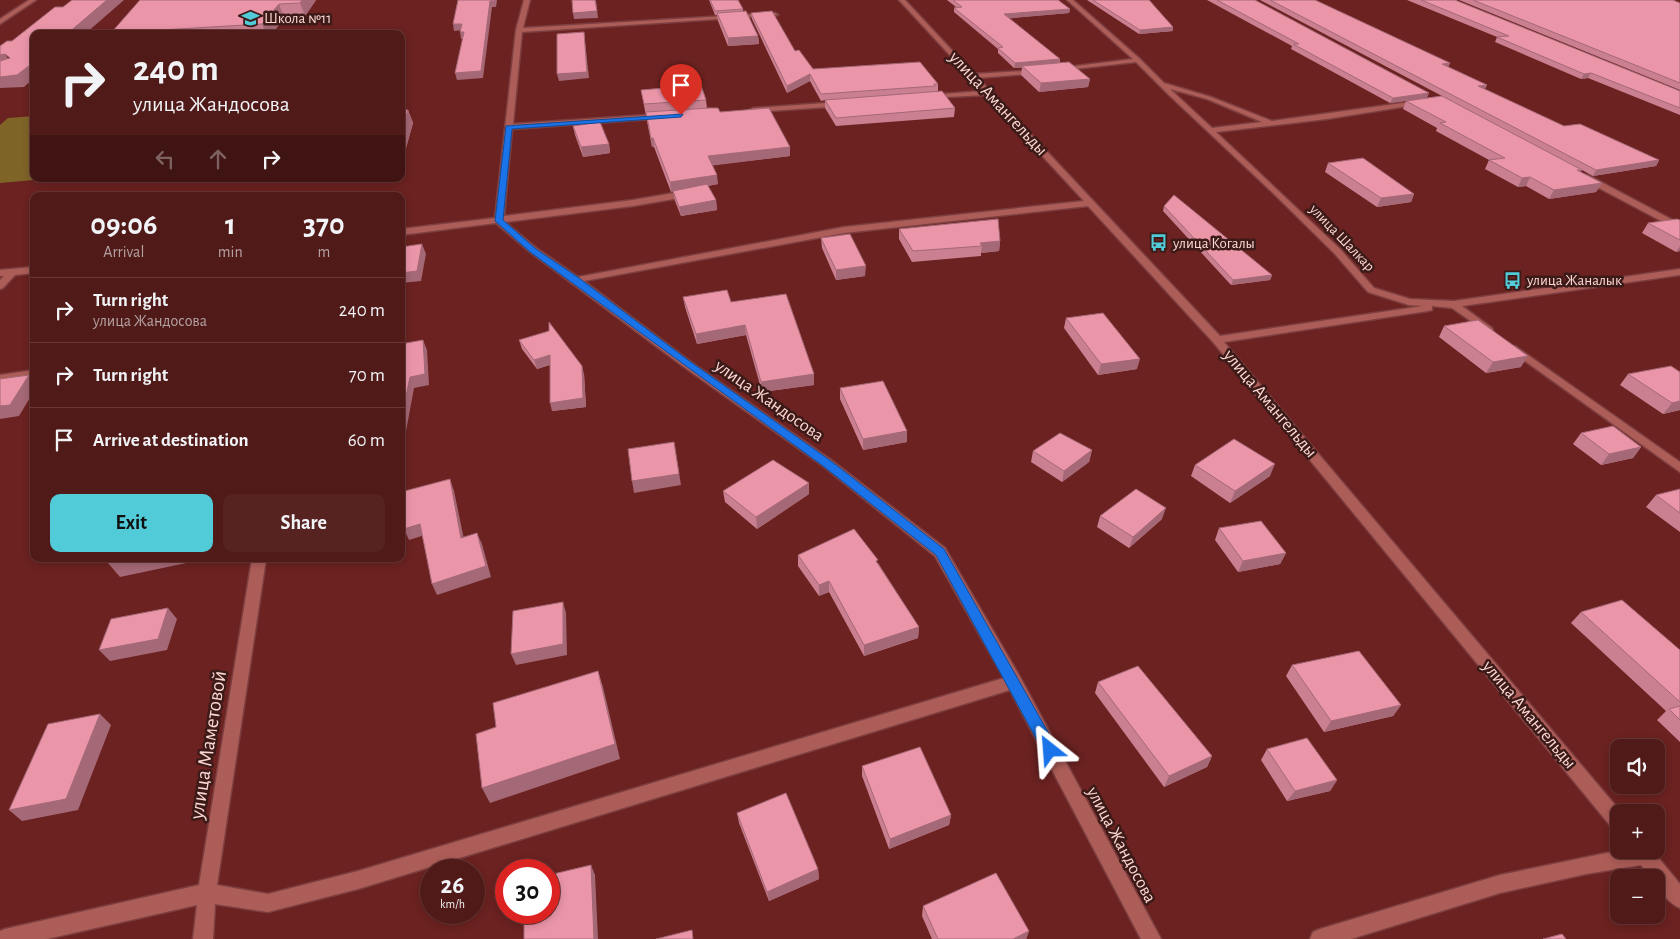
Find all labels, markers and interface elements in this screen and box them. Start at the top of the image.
school or university icon: Школа №11 [240,8,260,28]
place label: Школа №11 [264,11,331,26]
street label: улица Амангельды [945,48,1051,159]
icon: right [50,50,115,115]
text: 240 m [133,52,219,87]
pin [660,64,702,115]
icon: arrive [667,71,695,99]
text: улица Жандосова [133,93,290,115]
icon: left [151,145,179,173]
icon: ahead [204,145,232,173]
icon: right [257,145,285,173]
street label: улица Шалкар [1306,201,1378,275]
text: 09:06 [90,210,157,240]
text: 1 [225,210,236,240]
text: 370 [303,210,345,240]
bus stop icon: улица Когалы [1149,233,1169,253]
place label: улица Когалы [1172,236,1255,251]
text: Arrival [103,244,144,260]
text: min [218,244,243,260]
text: m [317,244,330,260]
bus stop icon: улица Жаналык [1503,270,1523,290]
place label: улица Жаналык [1526,273,1622,288]
text: Turn right [93,291,168,310]
icon: right [50,296,78,324]
text: 240 m [339,301,385,320]
text: улица Жандосова [93,313,207,329]
street label: улица Амангельды [1219,346,1320,461]
street label: улица Жандосова [710,356,827,445]
icon: right [50,361,78,389]
text: Turn right [93,366,168,385]
text: 70 m [349,366,385,385]
icon: arrive [50,426,78,454]
text: Arrive at destination [93,431,249,450]
text: 60 m [348,431,385,450]
button: Exit [50,494,213,552]
button: Share [223,494,385,552]
street label: улица Амангельды [1478,657,1579,772]
street label: улица Маметовой [186,669,230,822]
position arrow [1023,723,1075,775]
map controls [1610,739,1665,924]
button: sound [1610,739,1665,794]
street label: улица Жандосова [1082,783,1159,906]
button: + [1610,804,1665,859]
speed limit sign: 30 [495,859,560,924]
button: − [1610,869,1665,924]
text: 26 [441,873,464,898]
text: km/h [440,898,465,910]

